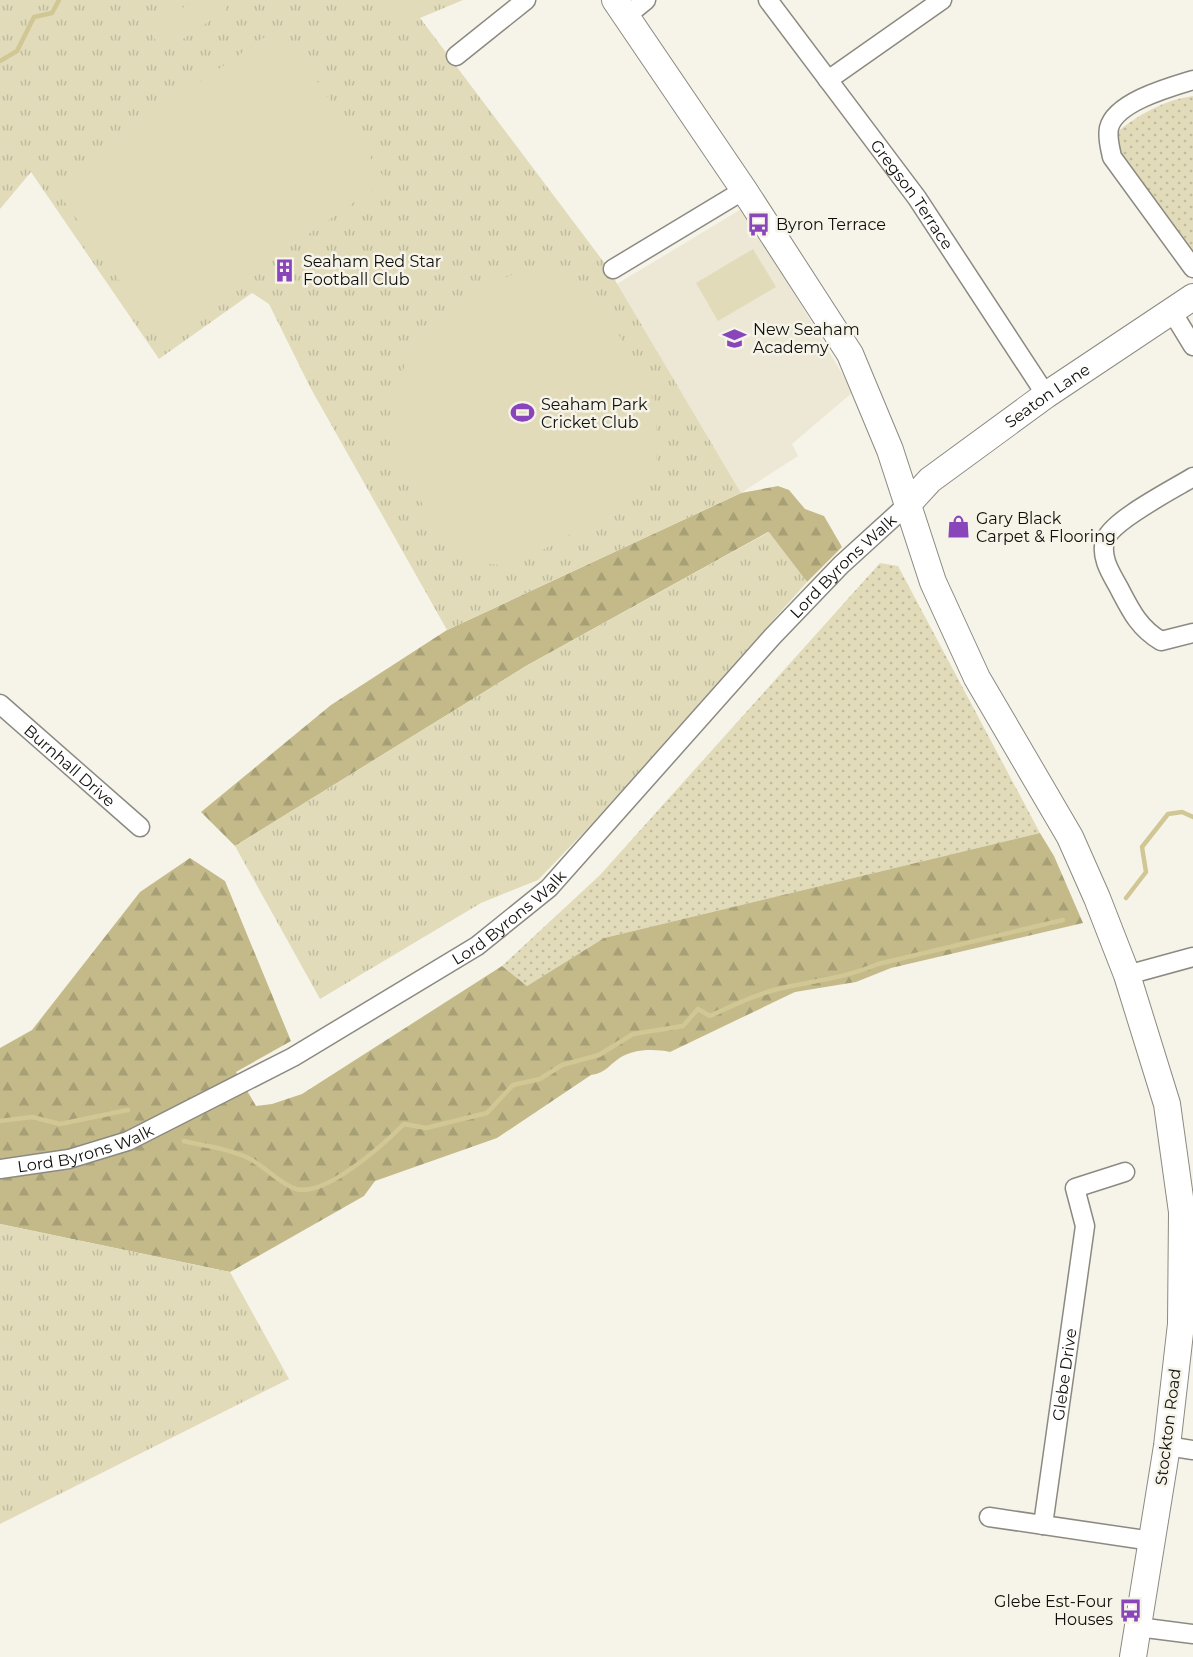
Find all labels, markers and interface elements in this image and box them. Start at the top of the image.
street label: Gregson Terrace [867,136,957,253]
bus stop icon: Byron Terrace [745,211,771,237]
place label: Byron Terrace [776,215,886,234]
place label: Seaham Red Star Football Club [303,252,441,289]
building icon: Seaham Red Star Football Club [272,257,298,283]
place label: New Seaham Academy [753,320,860,357]
school or university icon: New Seaham Academy [722,325,748,351]
street label: Seaton Lane [1001,359,1093,432]
place label: Seaham Park Cricket Club [541,395,648,432]
sports icon: Seaham Park Cricket Club [510,400,536,426]
place label: Gary Black Carpet & Flooring [976,509,1116,546]
street label: Lord Byrons Walk [786,510,900,622]
shop icon: Gary Black Carpet & Flooring [945,514,971,540]
street label: Burnhall Drive [20,720,119,810]
street label: Lord Byrons Walk [448,866,570,969]
street label: Lord Byrons Walk [16,1120,157,1176]
street label: Glebe Drive [1048,1327,1080,1422]
street label: Stockton Road [1151,1367,1185,1487]
place label: Glebe Est-Four Houses [994,1592,1113,1629]
bus stop icon: Glebe Est-Four Houses [1118,1597,1144,1623]

